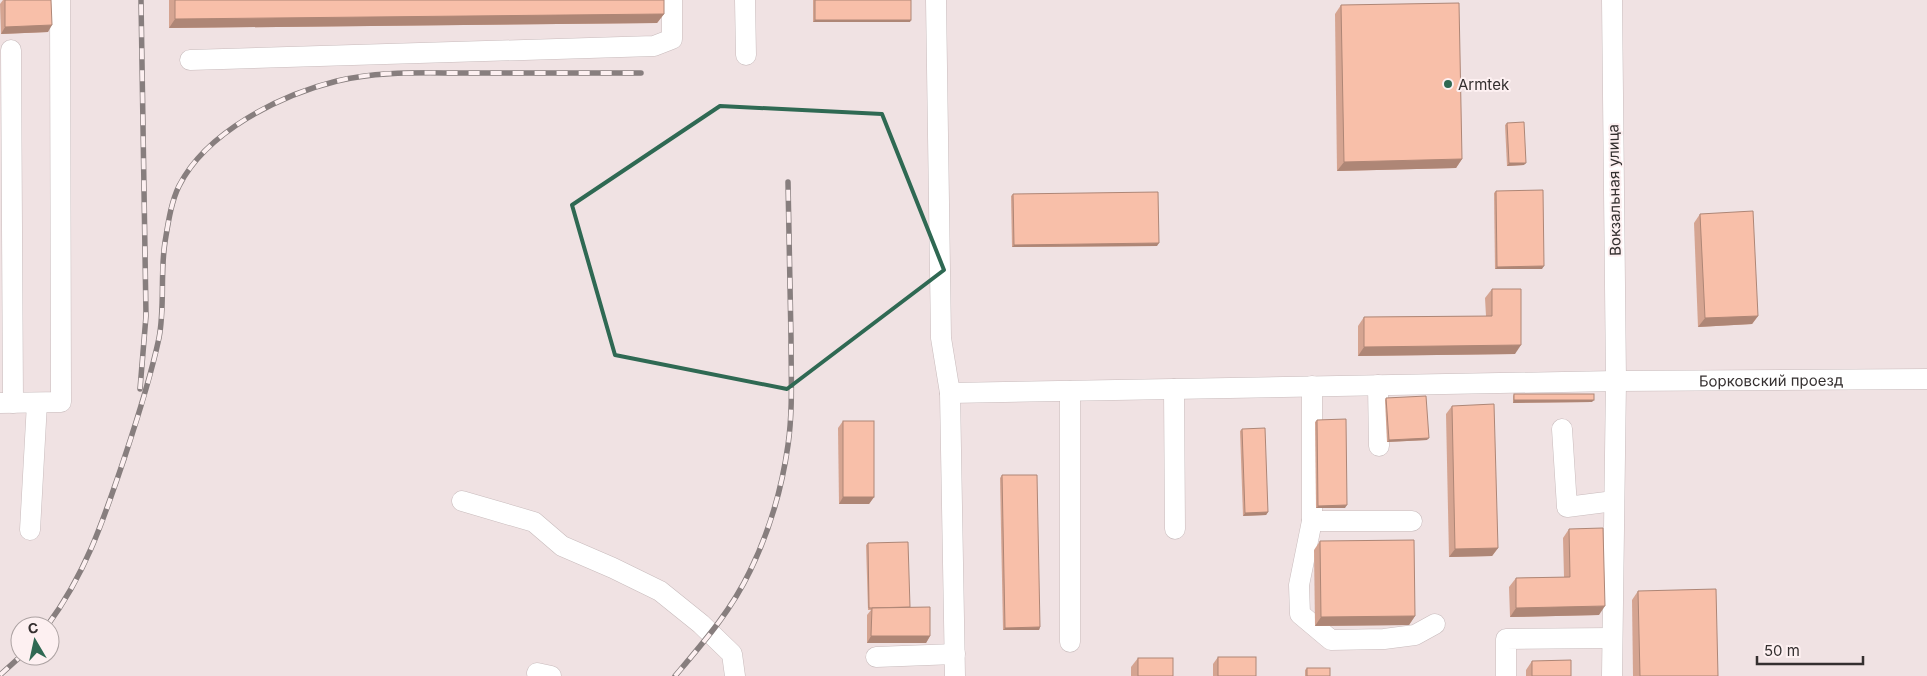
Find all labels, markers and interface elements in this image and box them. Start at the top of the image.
place label: Armtek [1458,75,1510,94]
marker: Armtek [1442,78,1454,90]
street label: Вокзальная улица [1603,124,1625,256]
street label: Борковский проезд [1699,370,1843,390]
north arrow [10,616,60,666]
text: С [26,618,39,637]
scale bar [1757,634,1863,666]
text: 50 m [1764,641,1800,660]

